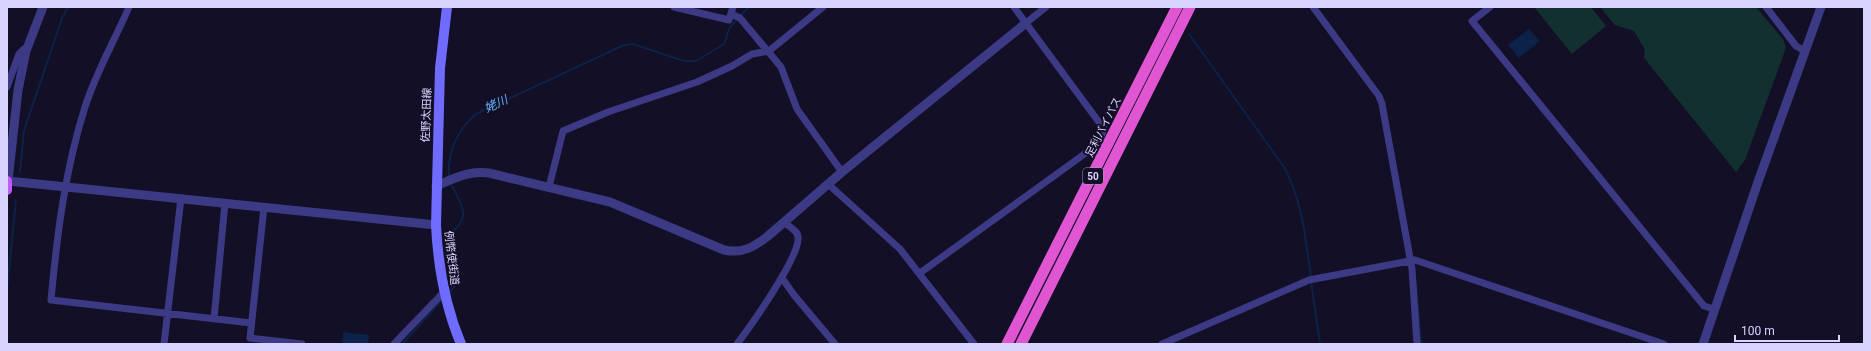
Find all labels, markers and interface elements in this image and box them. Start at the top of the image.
street label: 佐野太田線 [419,87,434,143]
water label: 姥川 [482,92,512,115]
street label: 足利バイパス [1083,95,1124,159]
road number: 50 [1083,168,1103,184]
street label: 例幣使街道 [442,230,461,286]
scale bar [1735,317,1839,343]
text: 100 m [1741,324,1775,338]

